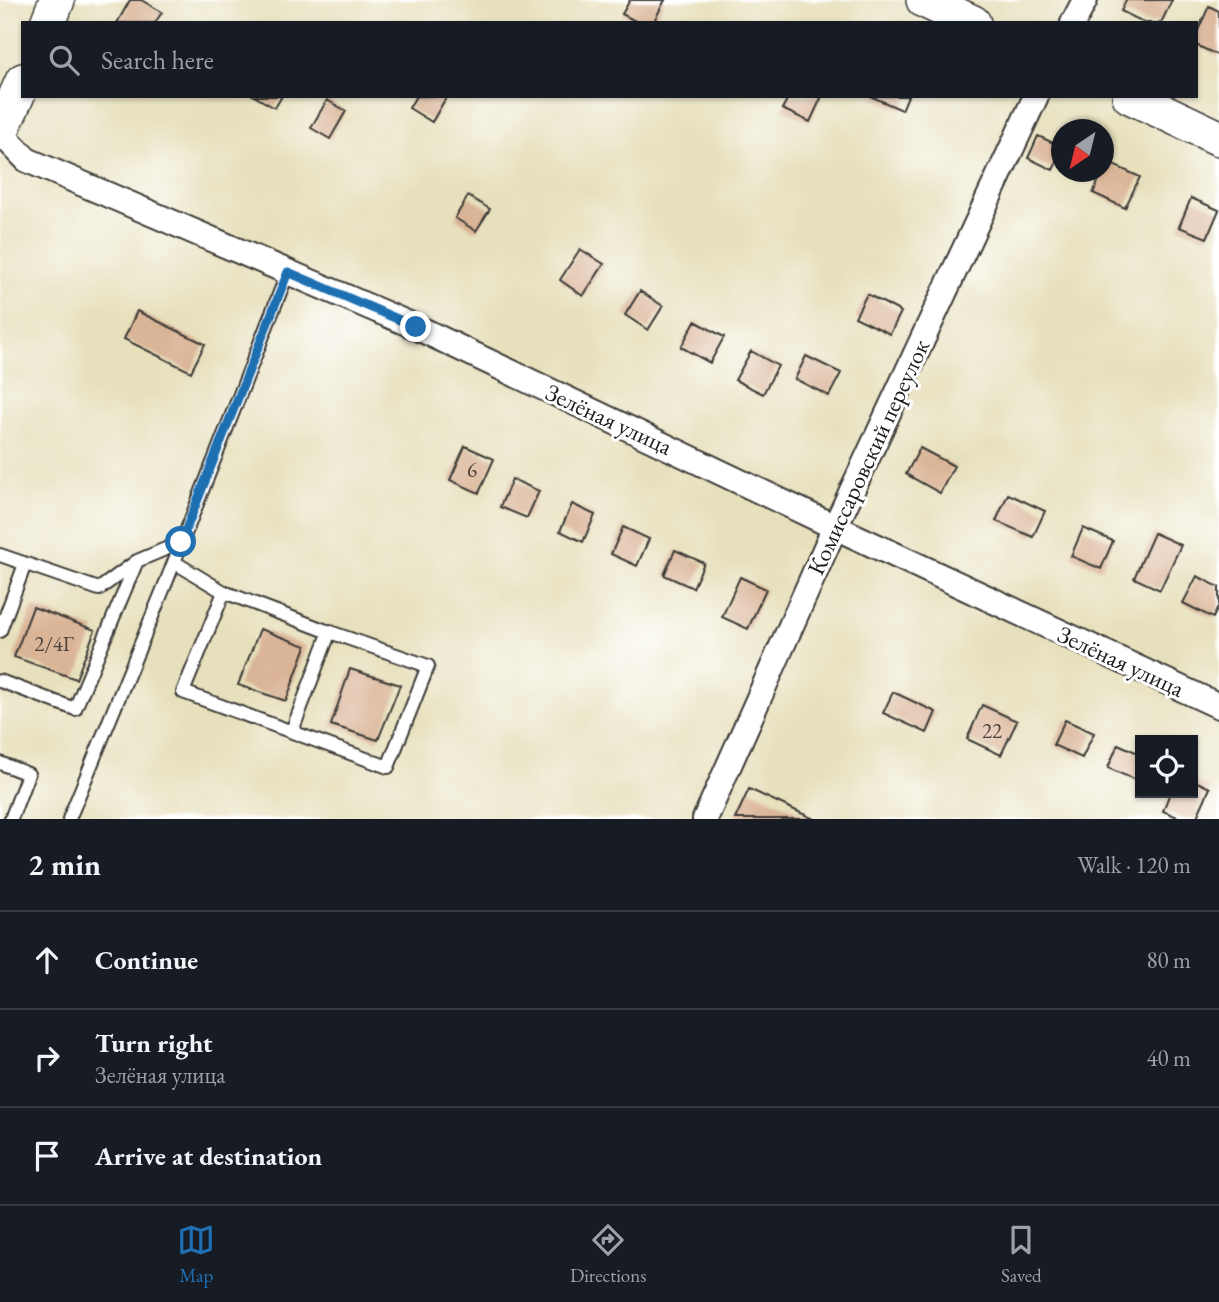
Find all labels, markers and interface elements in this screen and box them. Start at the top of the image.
search box [21,21,1198,98]
icon: search [45,41,83,79]
text: Search here [101,43,214,77]
north arrow [1051,119,1114,182]
route end [400,311,431,342]
street label: Комиссаровский переулок [800,334,936,580]
street label: Зелёная улица [541,376,678,462]
house number: 6 [467,456,477,483]
route start [165,526,196,557]
street label: Зелёная улица [1053,618,1190,704]
house number: 2/4Г [34,630,74,657]
house number: 22 [982,717,1002,744]
map controls [1135,735,1198,798]
button: locate [1135,735,1198,798]
text: 2 min [28,845,101,884]
text: Walk · 120 m [1077,850,1191,880]
icon: ahead [28,941,66,979]
text: Continue [95,943,198,977]
text: 80 m [1146,945,1191,975]
text: Turn right [95,1026,213,1060]
icon: right [28,1039,66,1077]
text: 40 m [1146,1043,1191,1073]
text: Зелёная улица [95,1060,225,1090]
icon: arrive [28,1137,66,1175]
text: Arrive at destination [95,1139,322,1173]
tab: Map [177,1221,215,1288]
tab: Directions [570,1221,646,1288]
tab: Saved [1001,1221,1042,1288]

